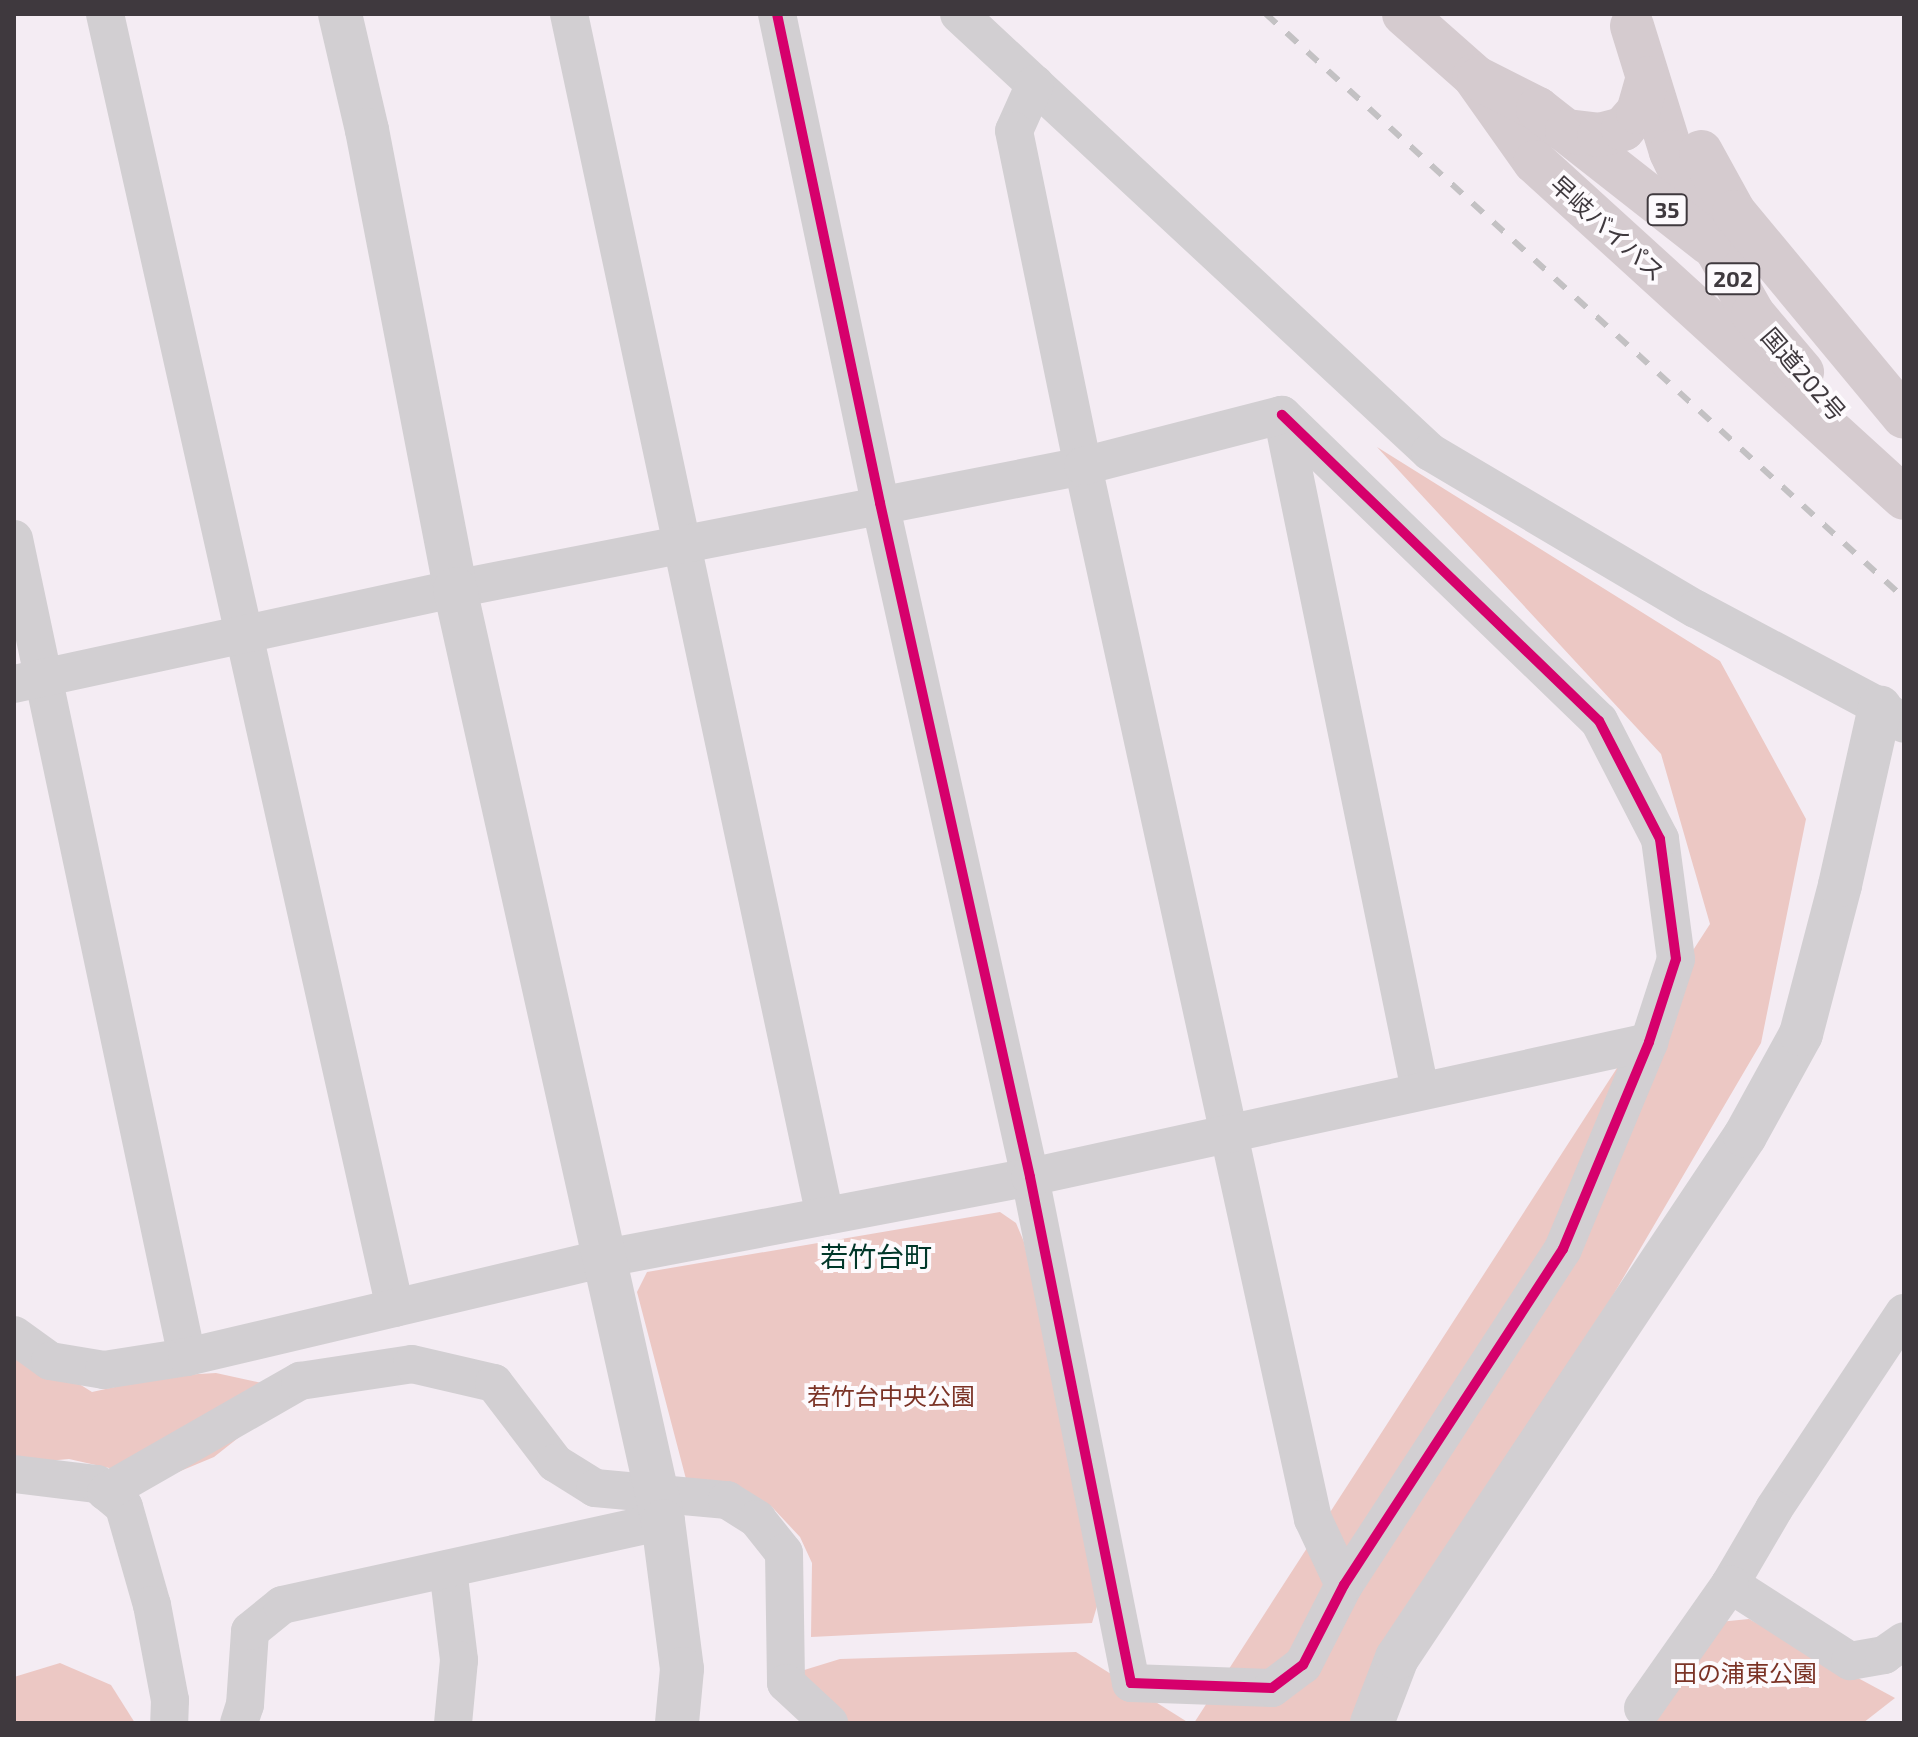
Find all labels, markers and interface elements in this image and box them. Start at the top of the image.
street label: 早岐バイパス [1545,169,1671,287]
road number: 35 [1645,192,1689,228]
road number: 202 [1705,261,1761,297]
street label: 国道202号 [1756,322,1852,426]
district label: 若竹台町 [820,1239,932,1273]
park label: 若竹台中央公園 [807,1382,975,1410]
park label: 田の浦東公園 [1673,1659,1817,1687]

